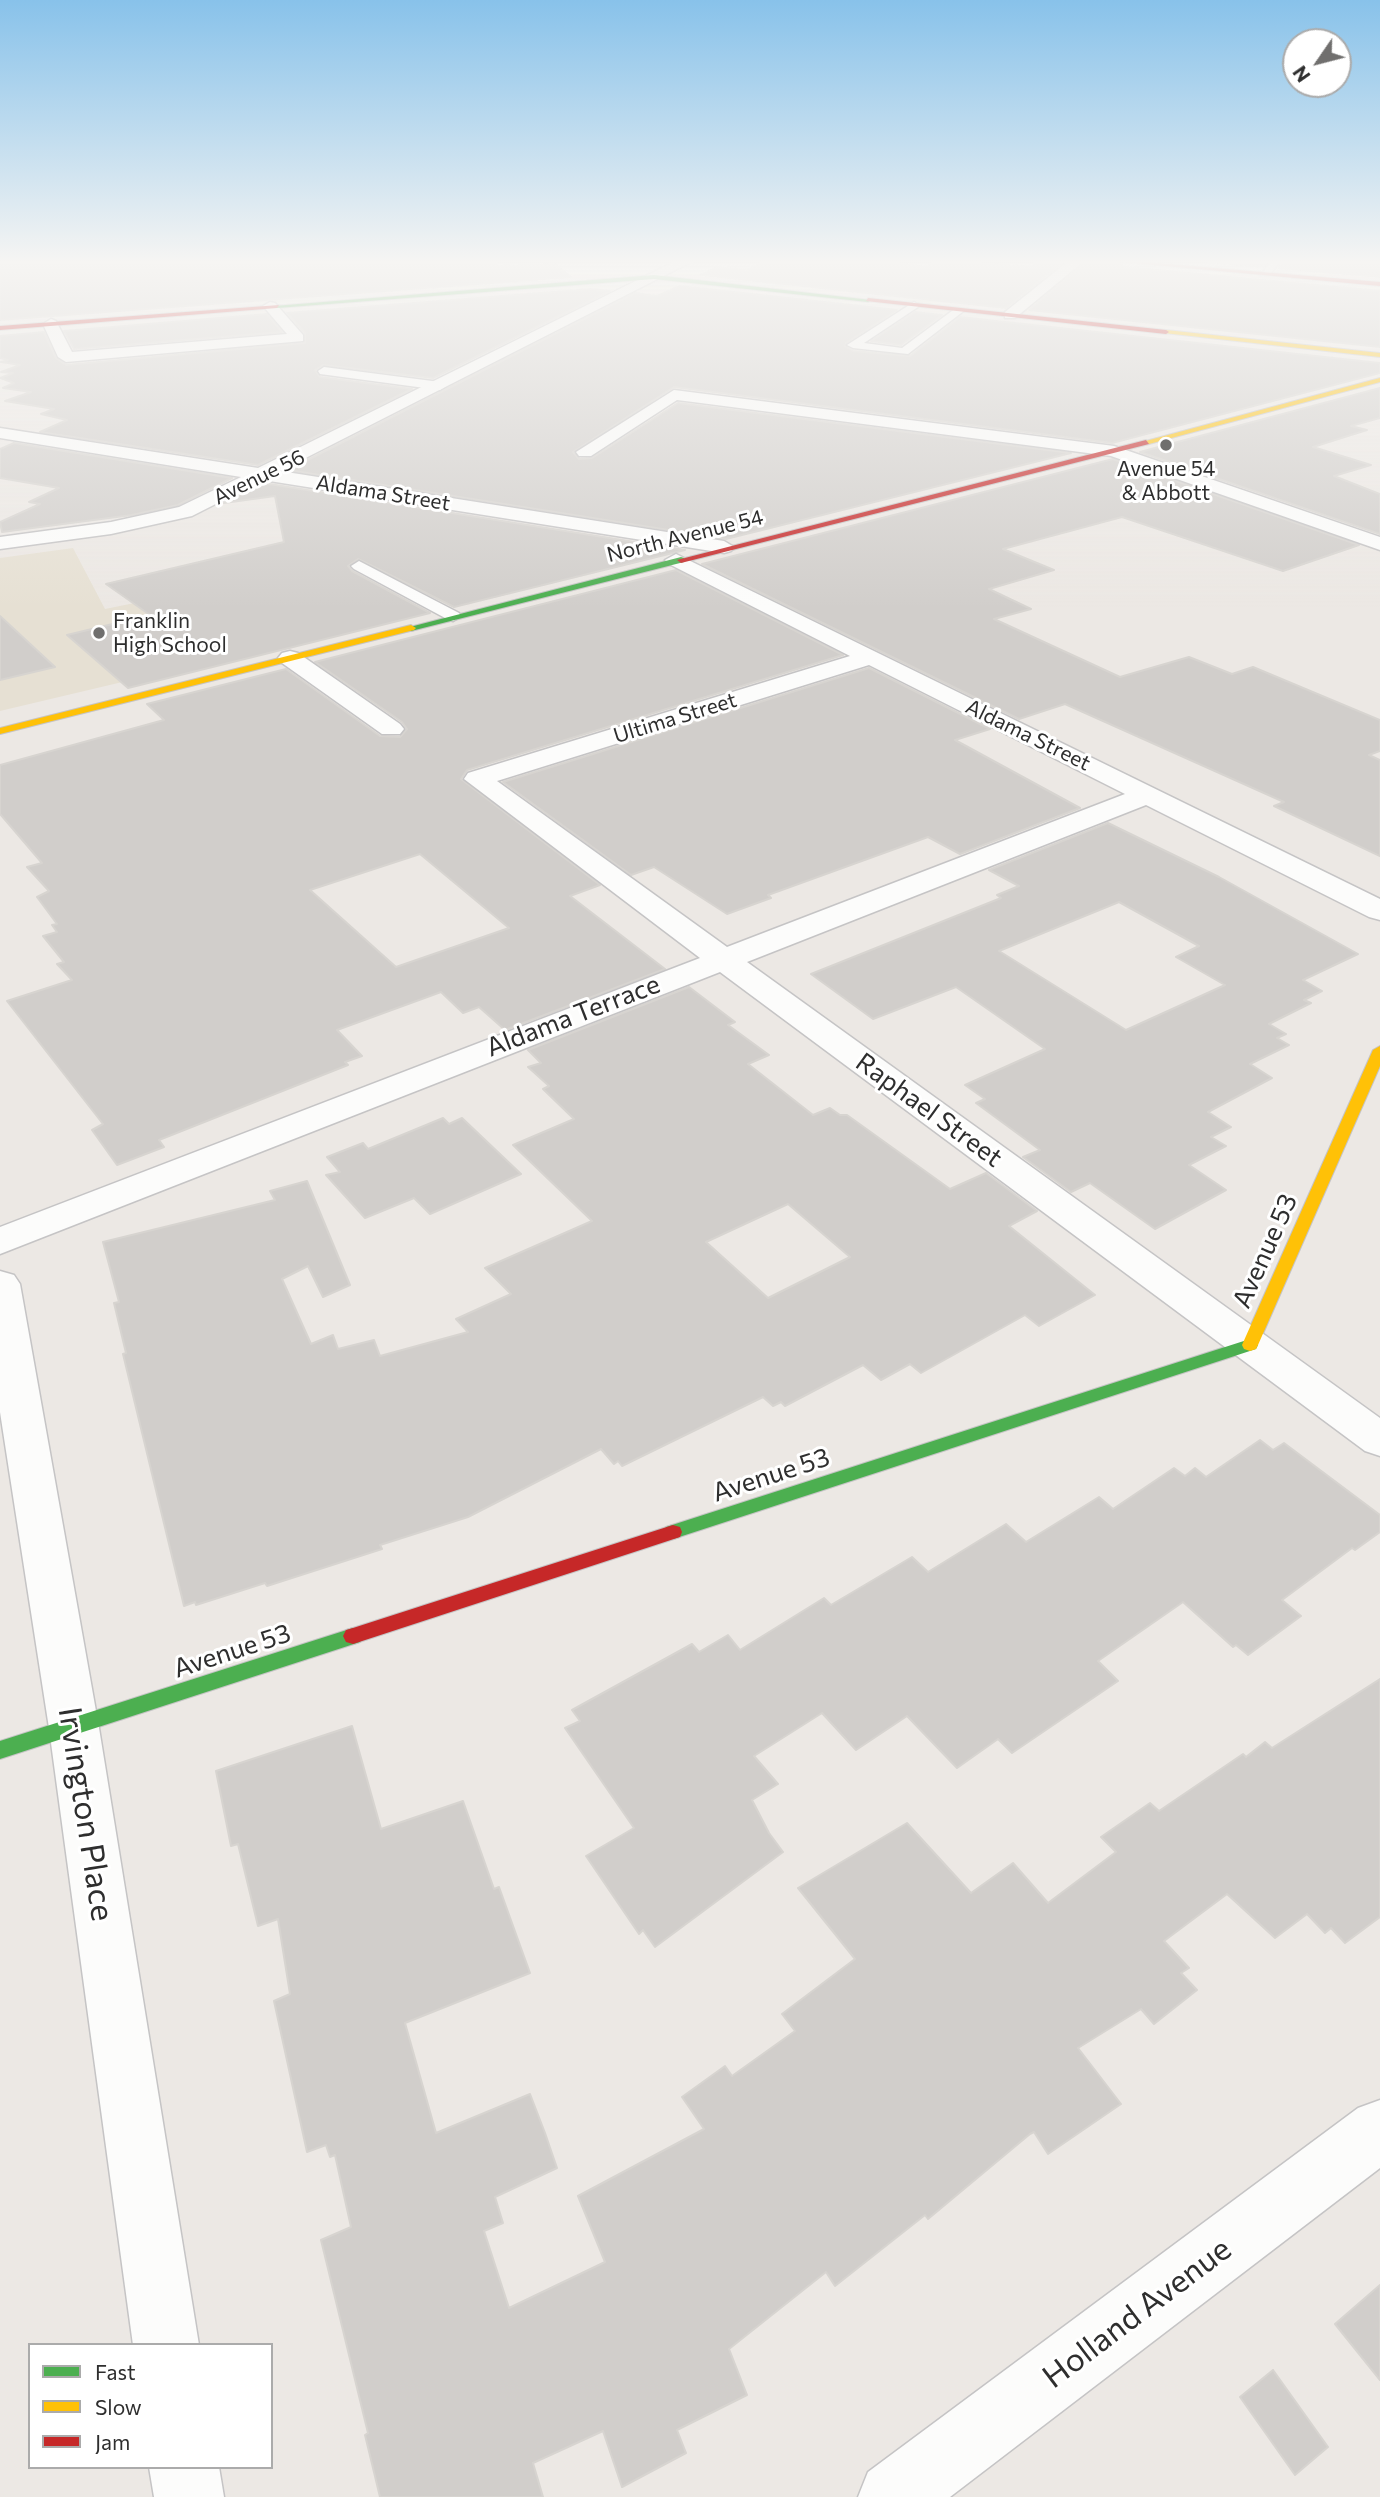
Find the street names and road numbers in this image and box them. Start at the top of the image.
street label: Avenue 56 [209,444,309,510]
street label: Aldama Street [314,470,452,516]
street label: North Avenue 54 [604,504,766,568]
street label: Ultima Street [610,687,740,749]
street label: Aldama Street [962,694,1094,776]
street label: Aldama Terrace [482,969,664,1063]
street label: Raphael Street [850,1046,1008,1174]
street label: Avenue 53 [1226,1189,1304,1313]
street label: Avenue 53 [708,1441,834,1509]
street label: Avenue 53 [169,1617,295,1685]
street label: Irvington Place [50,1704,122,1924]
street label: Holland Avenue [1035,2230,1239,2396]

